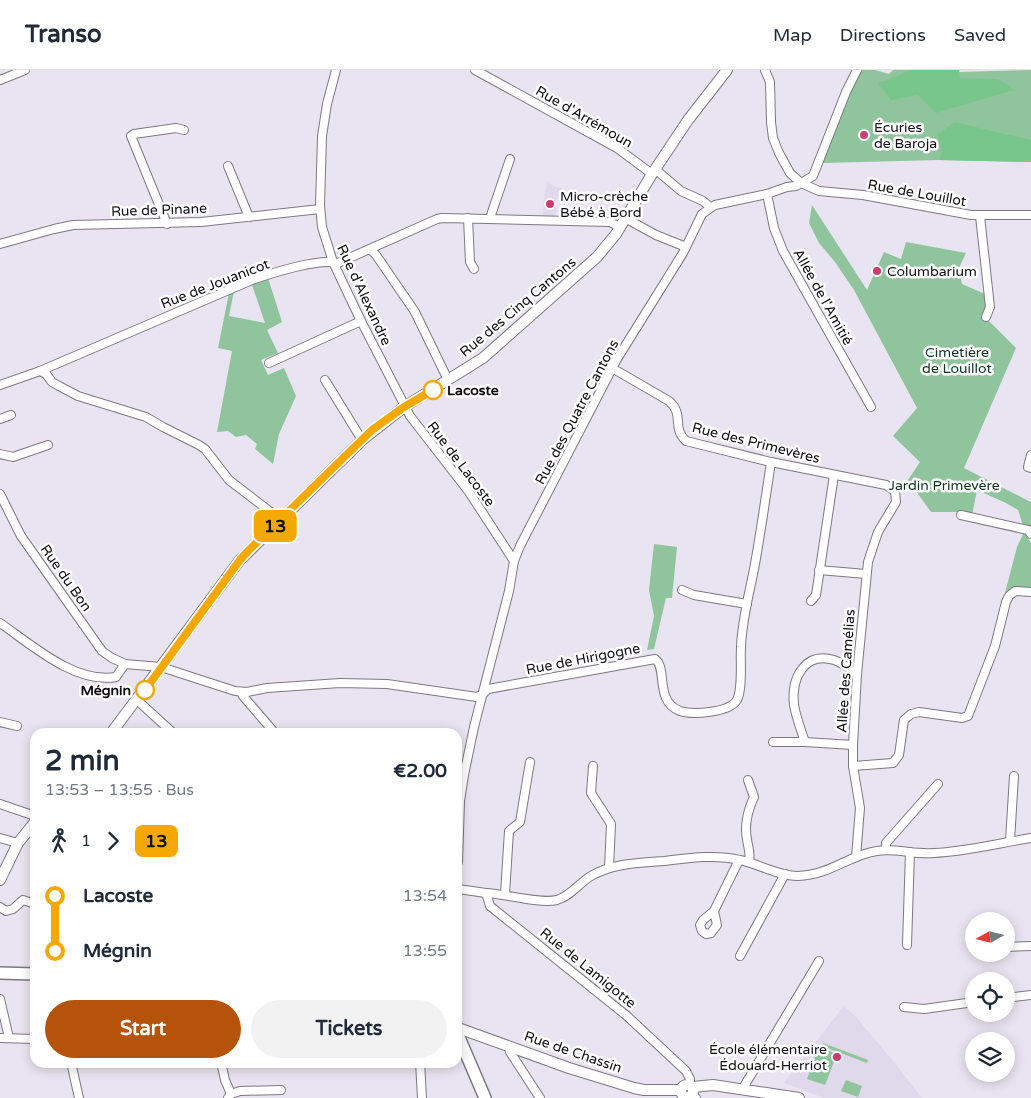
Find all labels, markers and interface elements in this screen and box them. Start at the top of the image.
text: Transo [25,20,102,49]
text: Map [773,24,812,46]
text: Directions [840,24,926,46]
text: Saved [954,24,1006,46]
street label: Rue d'Arrémoun [532,82,636,152]
place label: Écuries de Baroja [874,119,937,152]
marker: Écuries de Baroja [858,129,870,141]
street label: Rue de Louillot [866,176,968,210]
place label: Micro-crèche Bébé à Bord [560,188,648,221]
marker: Micro-crèche Bébé à Bord [544,198,556,210]
street label: Rue de Pinane [111,200,207,220]
street label: Rue d'Alexandre [333,242,395,348]
street label: Allée de l'Amitié [790,246,856,348]
street label: Rue des Cinq Cantons [456,253,580,361]
street label: Rue de Jouanicot [158,255,272,313]
place label: Columbarium [887,263,977,280]
marker: Columbarium [871,265,883,277]
street label: Rue des Quatre Cantons [532,336,623,487]
park label: Cimetière de Louillot [922,344,993,377]
marker: Lacoste [423,380,443,400]
place label: Lacoste [447,382,499,399]
street label: Rue de Lacoste [423,418,499,510]
street label: Rue des Primevères [690,419,822,467]
park label: Jardin Primevère [888,477,1000,494]
line badge: 13 [252,510,298,542]
text: 13 [264,515,286,537]
street label: Rue du Bon [37,541,95,615]
street label: Allée des Camélias [833,608,859,733]
street label: Rue de Hirigogne [525,640,642,678]
marker: Mégnin [135,680,155,700]
place label: Mégnin [80,682,131,699]
text: 2 min [45,744,120,778]
text: €2.00 [393,760,447,782]
text: 13:53 – 13:55 · Bus [45,780,194,800]
icon: walk [45,827,73,855]
icon: forward [99,827,127,855]
text: 13 [145,830,168,852]
text: 1 [81,831,91,851]
text: Lacoste [83,885,153,907]
text: 13:54 [403,886,447,906]
north arrow [965,912,1015,962]
map controls [965,912,1015,1082]
street label: Rue de Lamigotte [537,924,639,1012]
text: Mégnin [83,940,152,962]
text: 13:55 [403,941,447,961]
button: locate [965,972,1015,1022]
button: Start [45,1000,241,1058]
button: Tickets [251,1000,447,1058]
street label: Rue de Chassin [522,1027,624,1077]
button: layers [965,1032,1015,1082]
place label: École élémentaire Édouard-Herriot [709,1041,828,1074]
marker: École élémentaire Édouard-Herriot [831,1051,843,1063]

